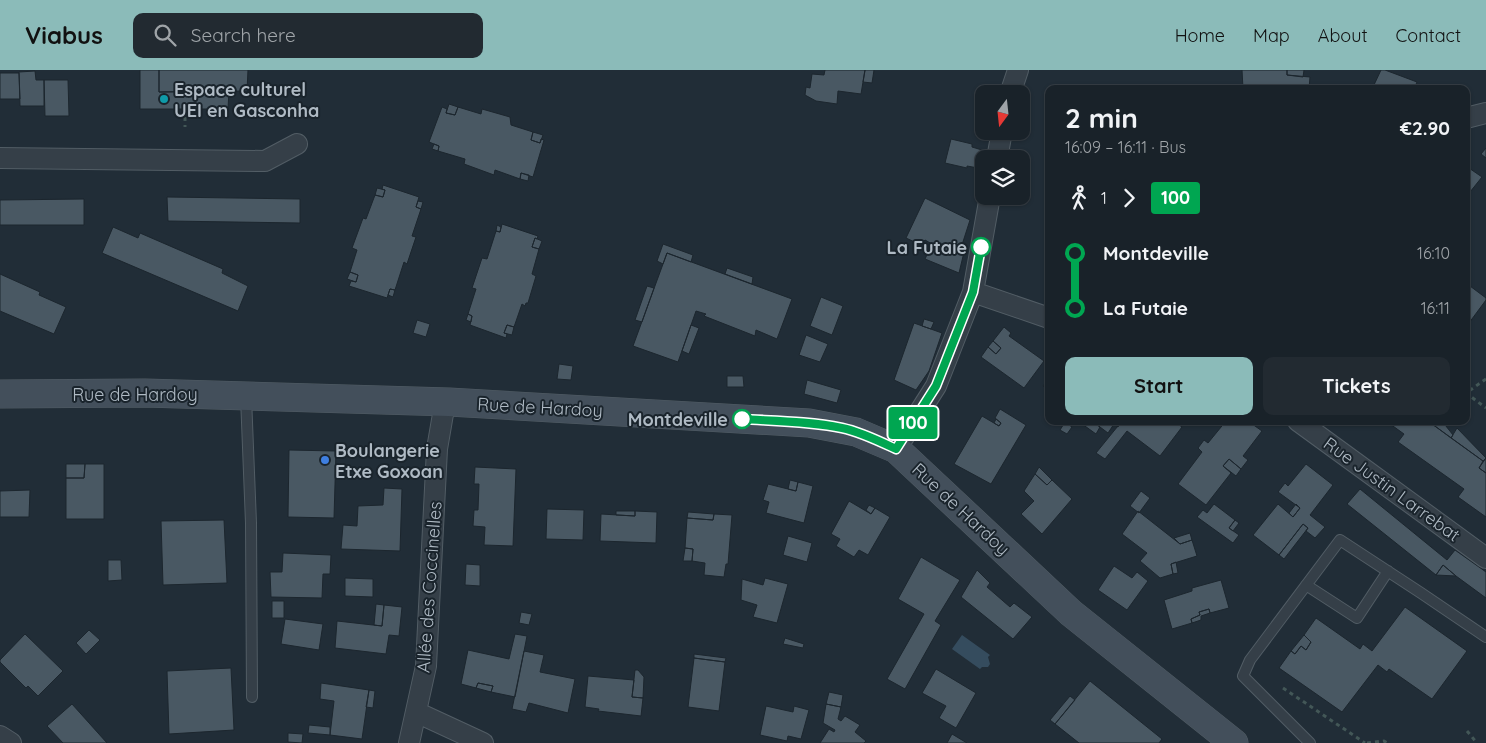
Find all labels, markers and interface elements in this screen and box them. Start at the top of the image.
search box [133,13,483,58]
text: Viabus [25,20,103,50]
icon: search [151,21,179,49]
text: Search here [191,23,296,47]
text: Home [1175,24,1225,47]
text: Map [1253,24,1290,47]
text: About [1318,24,1368,47]
text: Contact [1396,24,1461,47]
place label: Espace culturel UEI en Gasconha [174,78,319,122]
north arrow [975,85,1030,140]
map controls [975,85,1030,205]
marker: Espace culturel UEI en Gasconha [158,93,170,105]
text: 2 min [1065,100,1138,135]
text: €2.90 [1400,116,1450,140]
text: 16:09 – 16:11 · Bus [1065,137,1186,157]
button: layers [975,150,1030,205]
icon: walk [1065,184,1093,212]
icon: forward [1115,184,1143,212]
text: 100 [1161,186,1190,209]
text: 1 [1101,188,1107,208]
place label: La Futaie [887,236,967,259]
marker: La Futaie [971,237,991,257]
text: Montdeville [1103,241,1209,265]
text: 16:10 [1417,243,1450,263]
text: La Futaie [1103,296,1188,320]
text: 16:11 [1421,298,1450,318]
button: Start [1065,357,1253,415]
button: Tickets [1263,357,1450,415]
street label: Rue de Hardoy [72,383,198,406]
street label: Rue de Hardoy [477,392,603,422]
line badge: 100 [884,407,942,439]
place label: Montdeville [628,408,728,431]
marker: Montdeville [732,409,752,429]
text: 100 [898,411,928,434]
street label: Rue Justin Larrebat [1319,432,1465,546]
place label: Boulangerie Etxe Goxoan [335,439,443,483]
marker: Boulangerie Etxe Goxoan [319,454,331,466]
street label: Rue de Hardoy [907,458,1015,560]
street label: Allée des Coccinelles [412,500,446,674]

